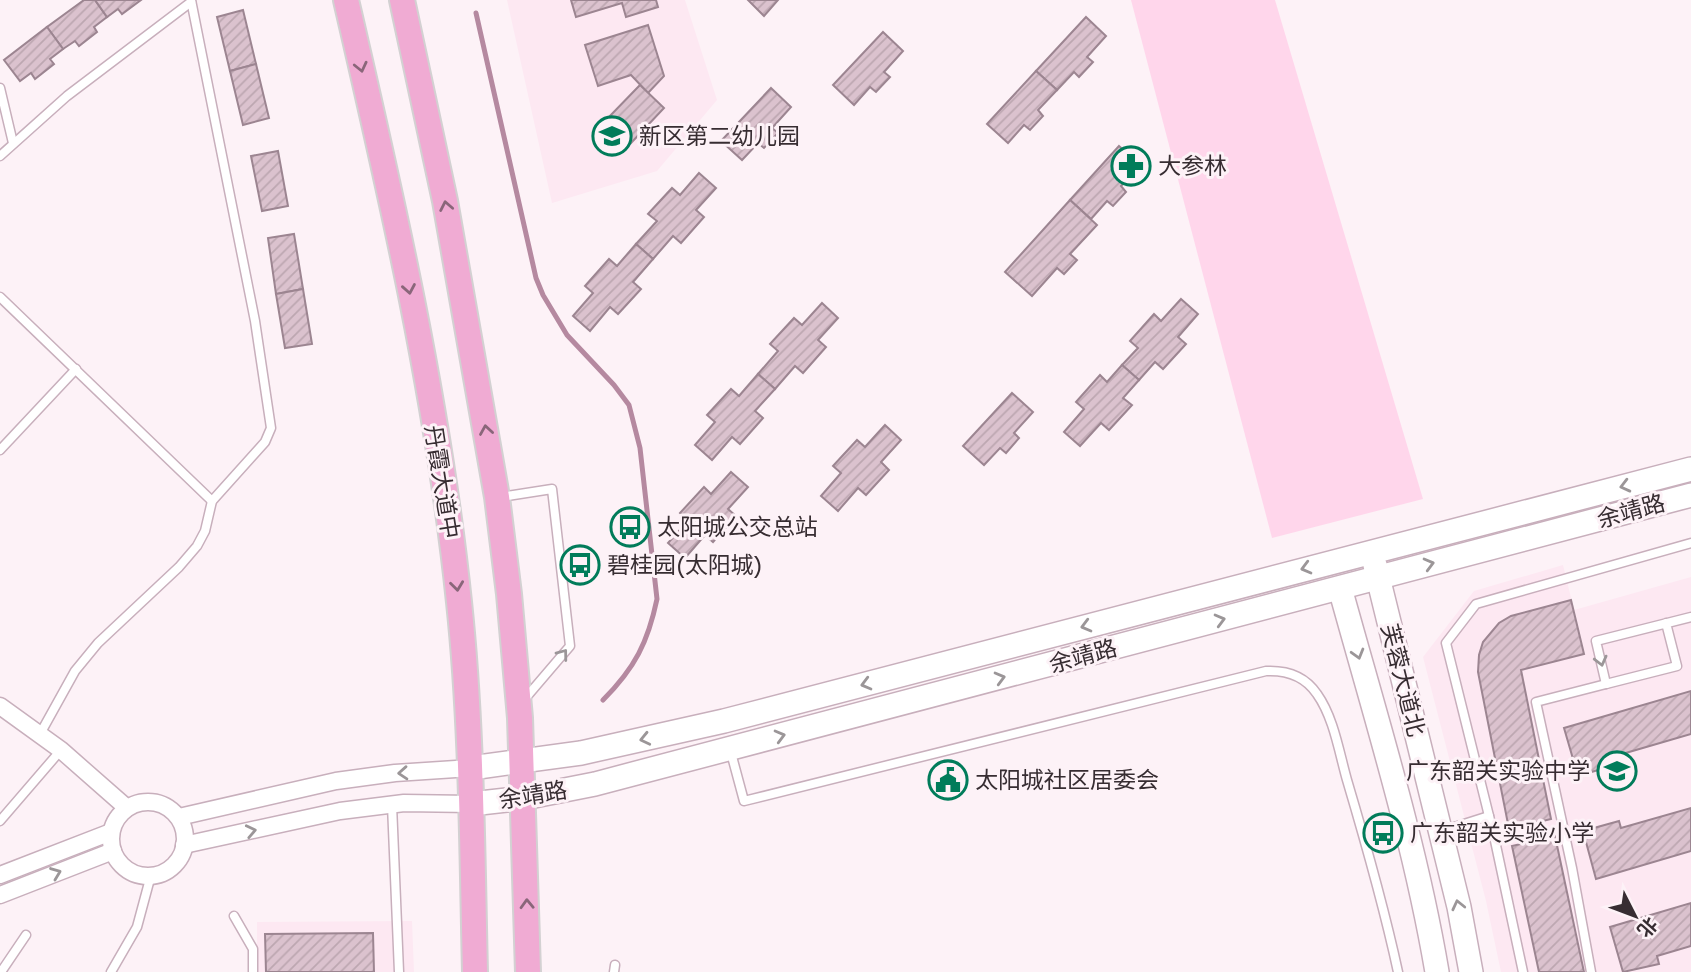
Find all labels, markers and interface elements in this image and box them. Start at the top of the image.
one-way arrow [353,60,368,72]
school or university icon: 新区第二幼儿园 [591,115,633,157]
place label: 新区第二幼儿园 [639,121,800,149]
pharmacy icon: 大参林 [1110,145,1152,187]
place label: 大参林 [1158,151,1227,179]
one-way arrow [439,200,454,212]
one-way arrow [401,283,416,295]
street label: 丹霞大道中 [420,423,466,541]
one-way arrow [479,424,494,436]
one-way arrow [1619,478,1631,492]
street label: 余靖路 [1594,488,1668,532]
bus stop icon: 太阳城公交总站 [609,506,651,548]
place label: 太阳城公交总站 [657,512,818,540]
bus stop icon: 碧桂园(太阳城) [559,544,601,586]
place label: 碧桂园(太阳城) [607,550,762,578]
one-way arrow [1423,558,1435,572]
one-way arrow [1300,560,1312,574]
one-way arrow [449,580,464,592]
one-way arrow [1214,613,1226,628]
one-way arrow [1080,618,1092,632]
street label: 芙蓉大道北 [1376,621,1431,739]
street label: 余靖路 [1046,633,1120,677]
one-way arrow [1350,647,1364,659]
one-way arrow [555,649,567,661]
one-way arrow [1593,655,1607,667]
one-way arrow [994,672,1006,686]
one-way arrow [860,676,872,690]
one-way arrow [774,730,786,744]
one-way arrow [639,731,651,745]
school or university icon: 广东韶关实验中学 [1596,750,1638,792]
place label: 广东韶关实验中学 [1406,756,1590,784]
public building icon: 太阳城社区居委会 [927,759,969,801]
one-way arrow [397,765,408,780]
place label: 太阳城社区居委会 [975,765,1159,793]
street label: 余靖路 [497,775,569,813]
bus stop icon: 广东韶关实验小学 [1362,812,1404,854]
place label: 广东韶关实验小学 [1410,818,1594,846]
one-way arrow [245,824,257,839]
one-way arrow [50,867,62,881]
north arrow [1600,881,1670,951]
one-way arrow [519,898,534,909]
one-way arrow [1451,899,1466,911]
text: 北 [1633,913,1663,942]

